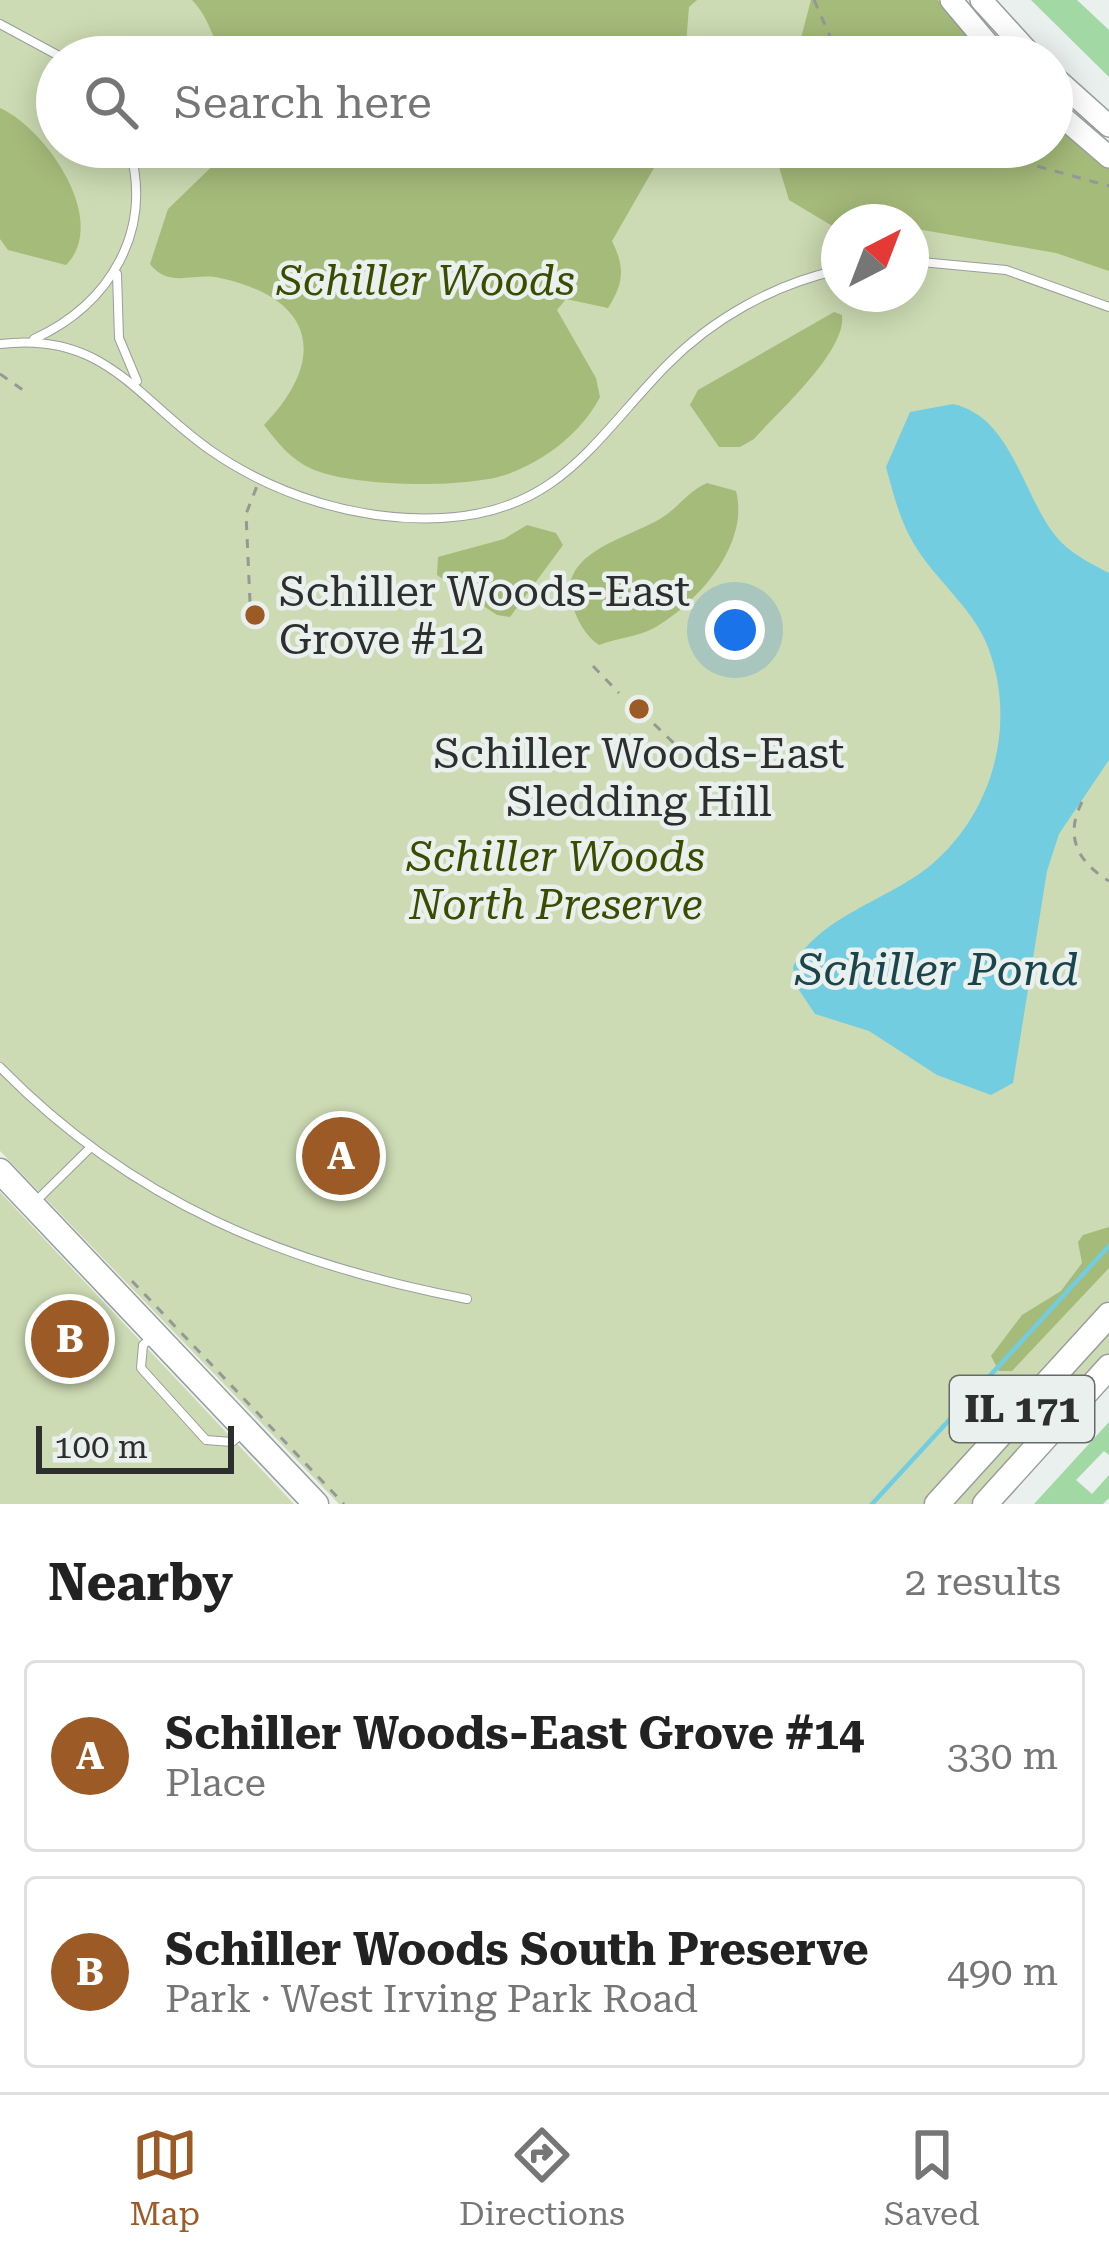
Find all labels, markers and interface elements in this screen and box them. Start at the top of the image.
search box [36,36,1073,168]
icon: search [78,69,144,135]
text: Search here [174,76,432,129]
north arrow [821,204,929,312]
park label: Schiller Woods [276,256,575,305]
place label: Schiller Woods-East Grove #12 [279,567,690,664]
your location [705,600,765,660]
marker: Schiller Woods-East Grove #12 [242,602,268,628]
marker: Schiller Woods-East Sledding Hill [626,696,652,722]
place label: Schiller Woods-East Sledding Hill [433,729,845,826]
park label: Schiller Woods North Preserve [406,832,705,929]
water label: Schiller Pond [794,943,1079,996]
pin: A [302,1111,380,1201]
pin: B [31,1294,109,1384]
road number: IL 171 [950,1376,1094,1442]
scale bar [36,1420,234,1473]
text: 100 m [54,1427,148,1466]
text: Nearby [48,1553,233,1612]
text: 2 results [904,1559,1061,1605]
text: Schiller Woods-East Grove #14 [165,1707,864,1760]
text: A [76,1733,104,1779]
text: 330 m [947,1733,1058,1779]
text: Place [165,1760,266,1806]
text: Schiller Woods South Preserve [165,1923,869,1976]
text: B [76,1949,104,1995]
text: 490 m [947,1949,1058,1995]
text: Park · West Irving Park Road [165,1976,698,2022]
tab: Map [129,2122,200,2233]
tab: Directions [459,2122,625,2233]
tab: Saved [884,2122,980,2233]

